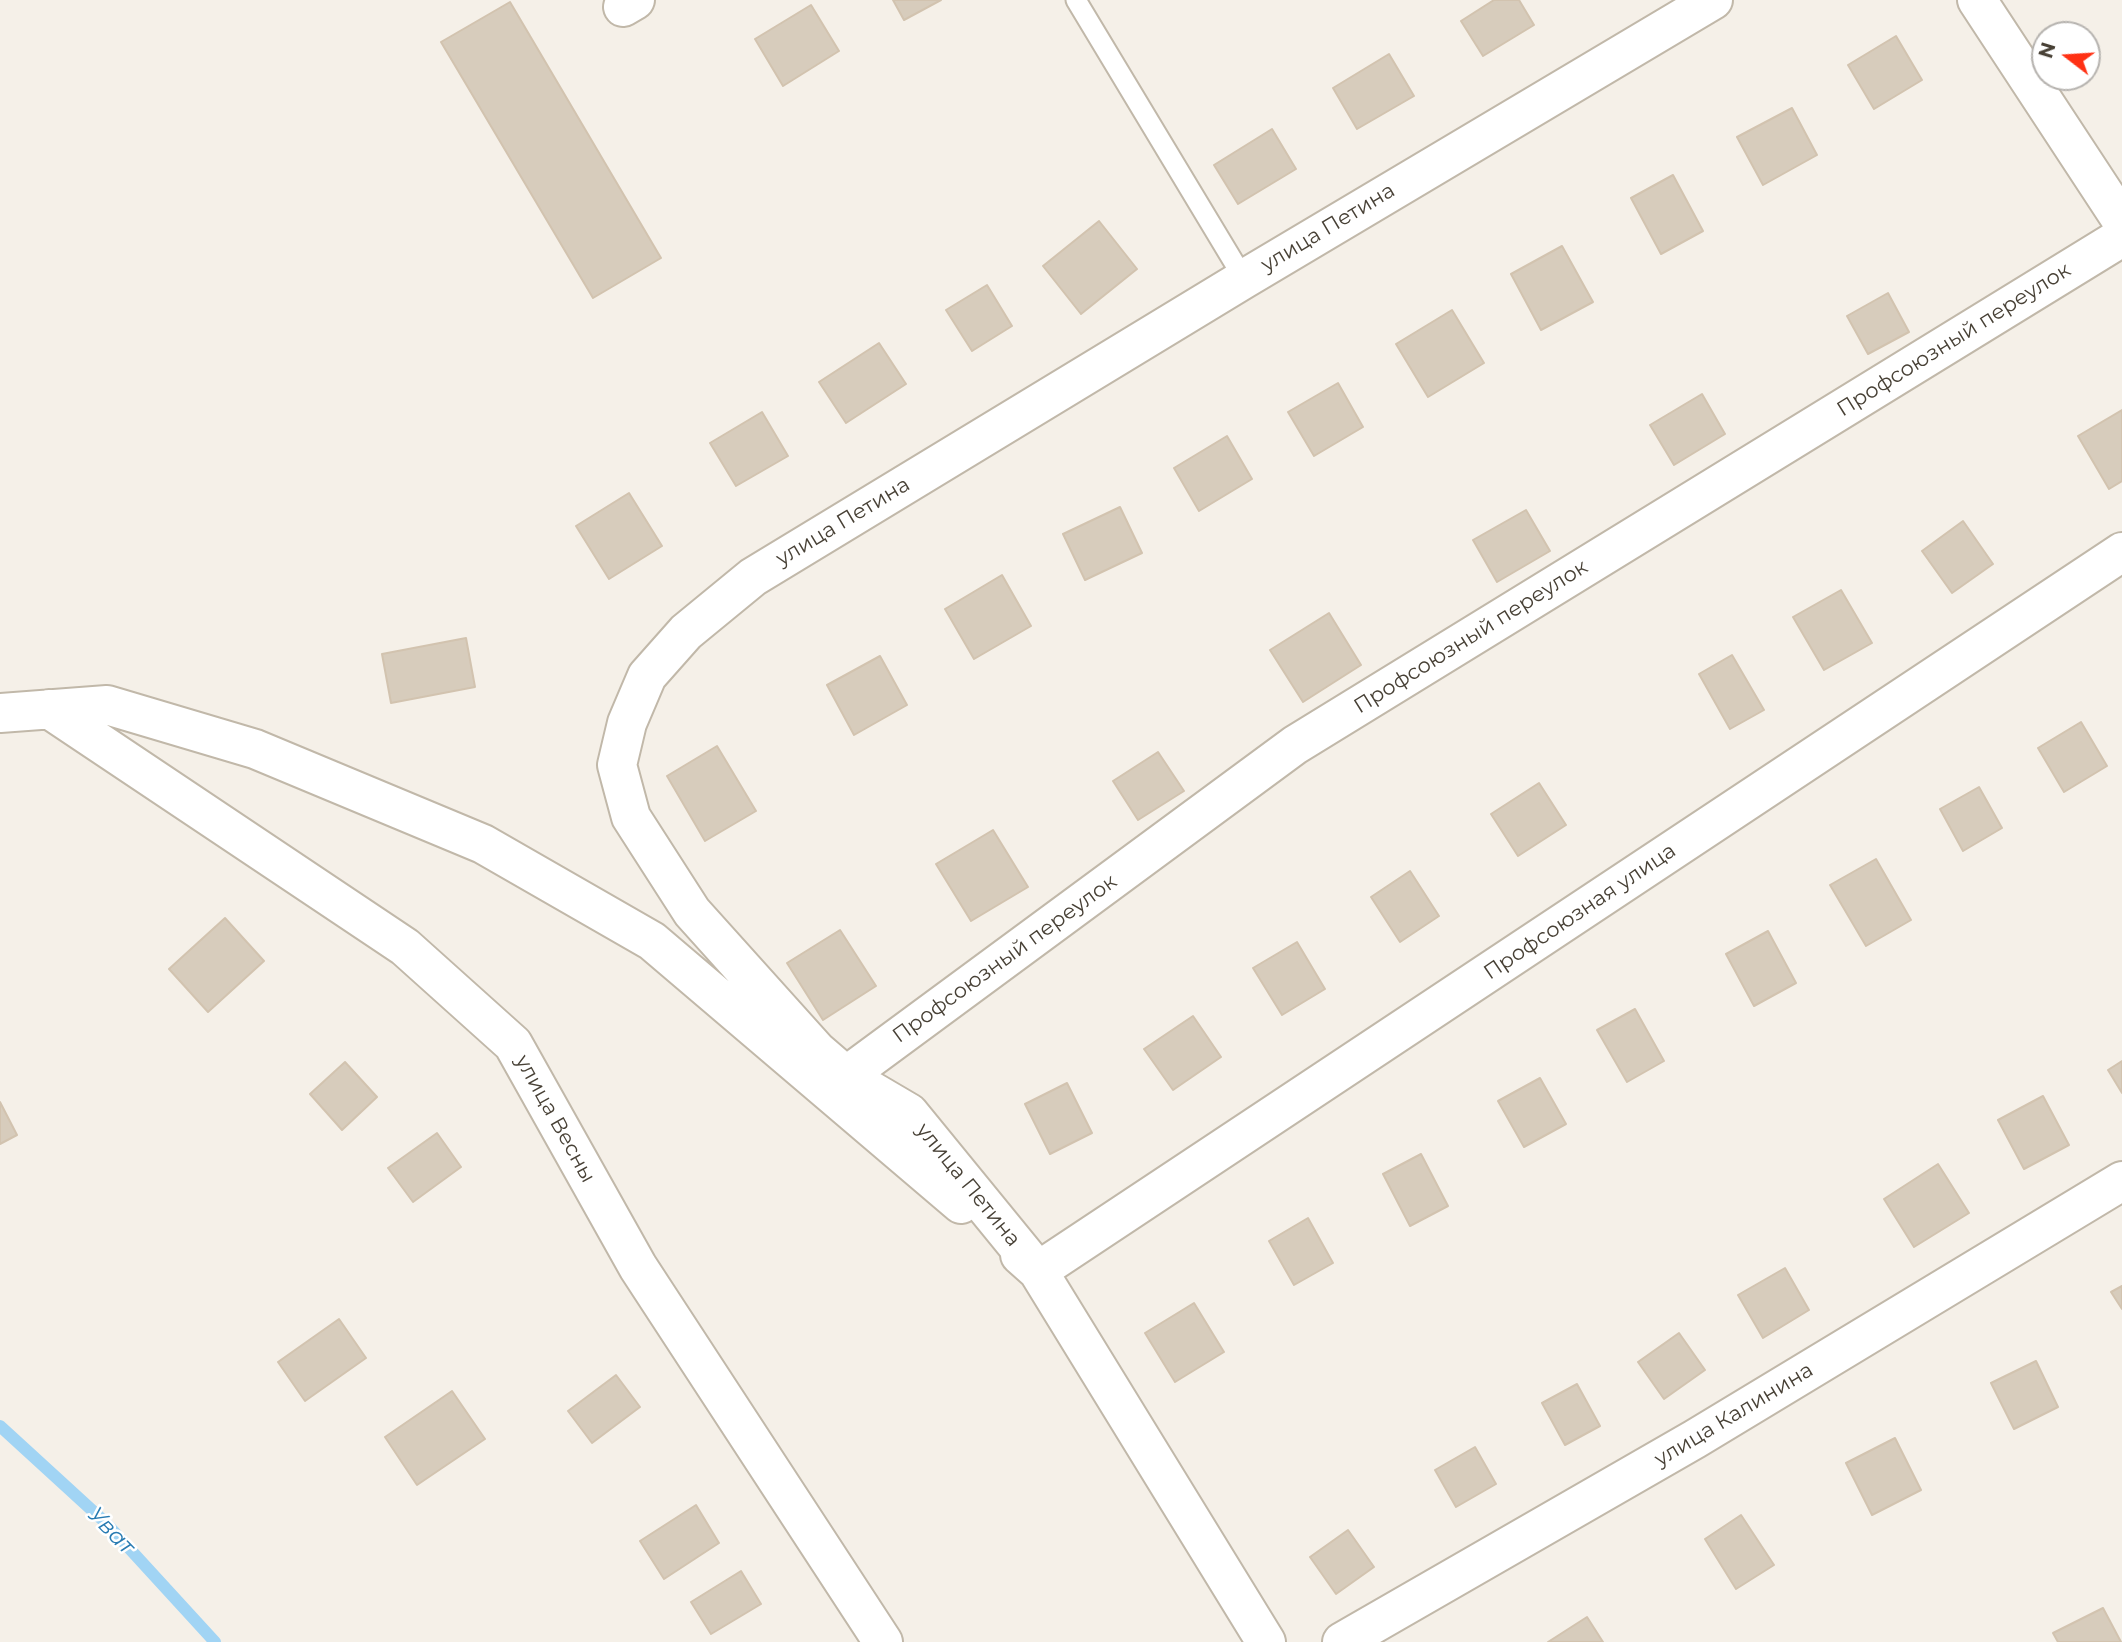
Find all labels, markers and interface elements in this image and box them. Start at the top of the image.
north arrow [2031,21,2101,91]
text: N [2034,40,2061,61]
street label: улица Петина [1256,178,1400,278]
street label: Профсоюзный переулок [1832,258,2076,422]
street label: улица Петина [771,472,915,572]
street label: Профсоюзный переулок [1349,555,1593,719]
street label: Профсоюзная улица [1479,838,1681,986]
street label: Профсоюзный переулок [888,869,1122,1049]
street label: улица Весны [509,1051,601,1187]
street label: улица Петина [910,1118,1026,1252]
street label: улица Калинина [1650,1358,1818,1472]
water label: Уват [82,1501,140,1561]

